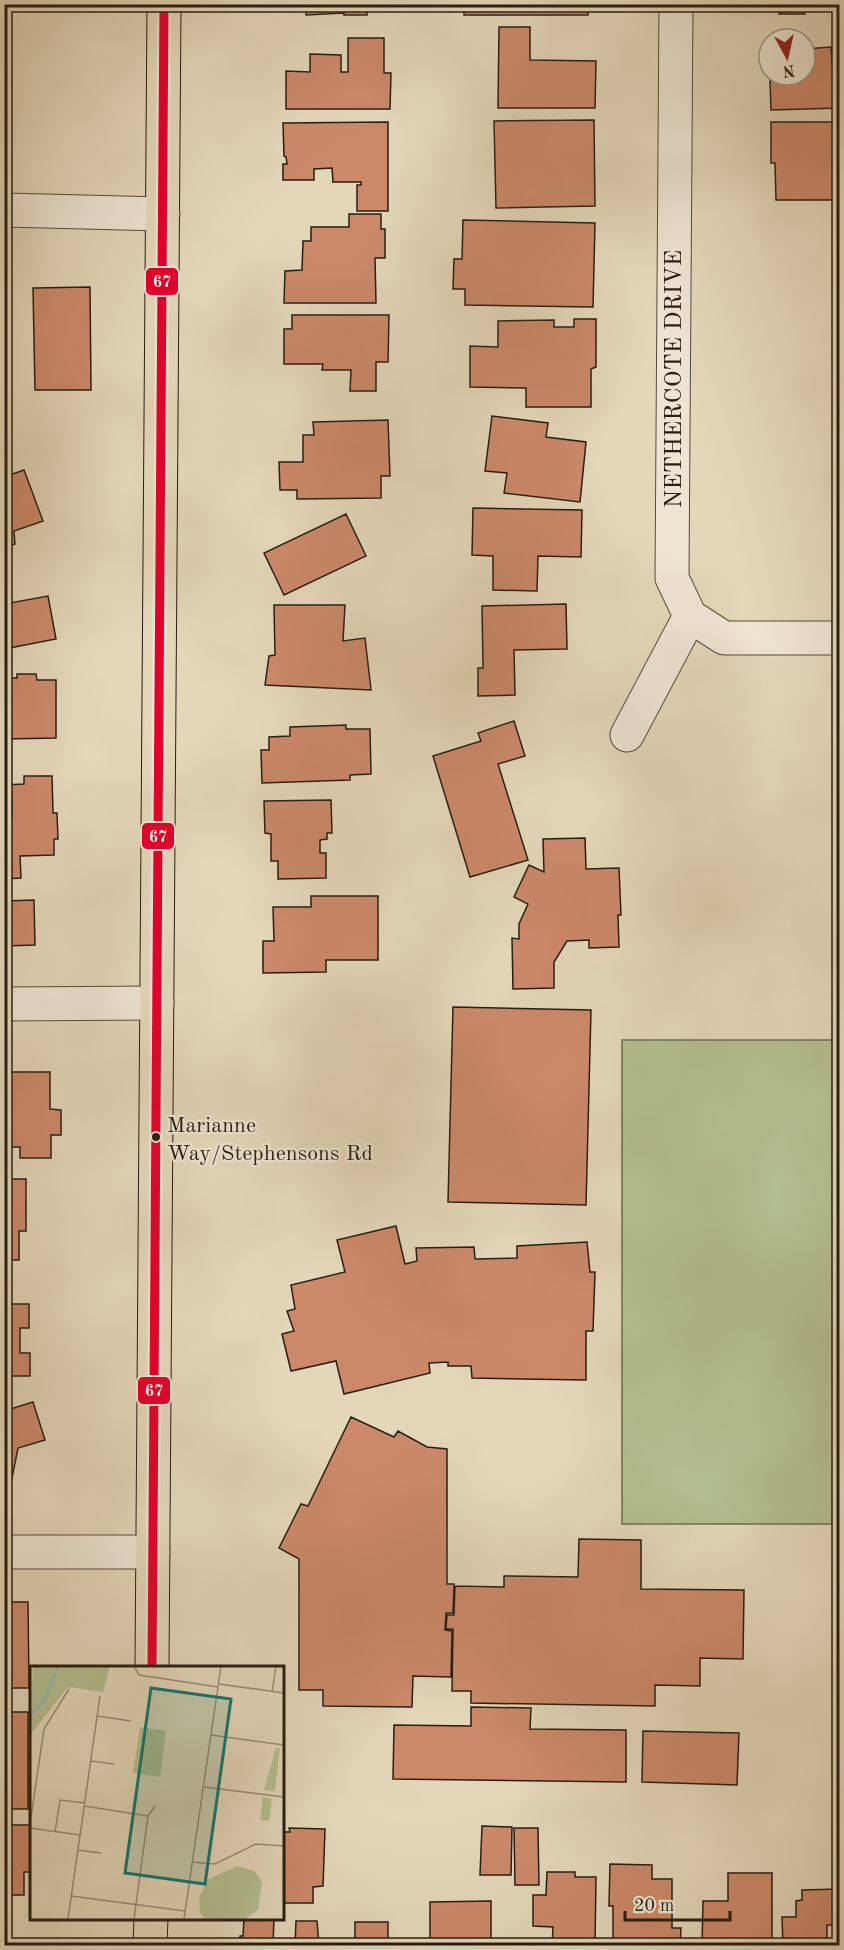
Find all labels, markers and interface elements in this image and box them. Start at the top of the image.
north arrow [757,27,817,87]
text: N [781,61,796,79]
street label: NETHERCOTE DRIVE [663,250,687,508]
line badge: 67 [145,267,179,296]
text: 67 [153,275,171,291]
line badge: 67 [141,822,175,850]
text: 67 [149,830,167,846]
place label: Marianne Way/Stephensons Rd [167,1115,373,1165]
marker: Marianne Way/Stephensons Rd [150,1131,162,1143]
line badge: 67 [137,1376,171,1405]
text: 67 [145,1384,163,1400]
inset map [30,1666,284,1920]
scale bar [625,1884,730,1922]
text: 20 m [634,1897,674,1915]

